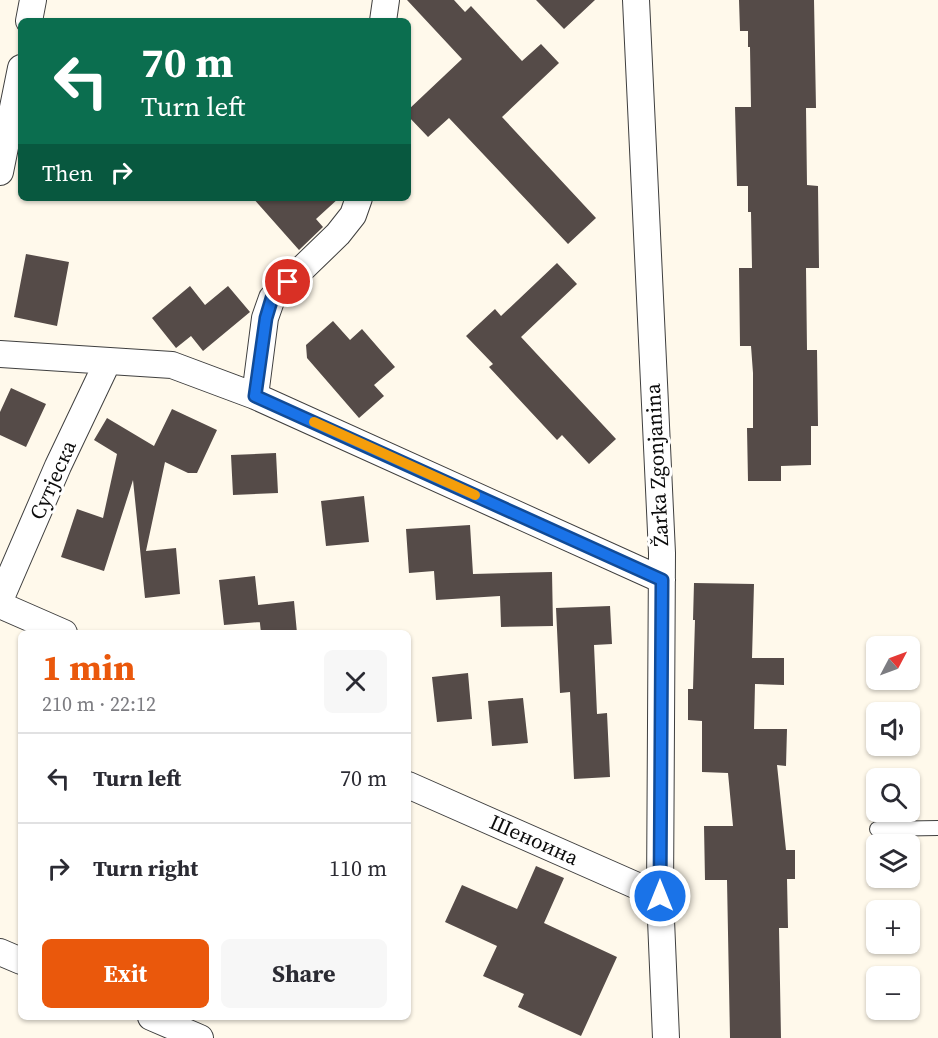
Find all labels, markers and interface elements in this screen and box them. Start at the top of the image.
text: 70 m [141,33,234,91]
icon: left [42,42,120,120]
text: Turn left [141,88,245,125]
icon: right [105,156,138,189]
text: Then [42,158,93,188]
pin [262,256,313,307]
icon: arrive [271,265,304,298]
street label: Žarka Zgonjanina [638,382,675,547]
street label: Сутјеска [22,435,83,524]
north arrow [866,636,920,690]
map controls [866,636,920,1020]
text: 1 min [42,643,135,692]
button: close [324,650,387,713]
text: 210 m · 22:12 [42,690,156,718]
button: sound [866,702,920,756]
icon: left [42,762,75,795]
text: Turn left [93,763,181,793]
text: 70 m [340,763,387,793]
button: search [866,768,920,822]
street label: Шеноина [485,807,583,872]
button: layers [866,834,920,888]
icon: right [42,852,75,885]
text: Turn right [93,853,198,883]
text: 110 m [329,853,387,883]
position arrow [628,864,692,928]
button: + [866,900,920,954]
button: Exit [42,939,209,1008]
button: Share [221,939,387,1008]
button: − [866,966,920,1020]

